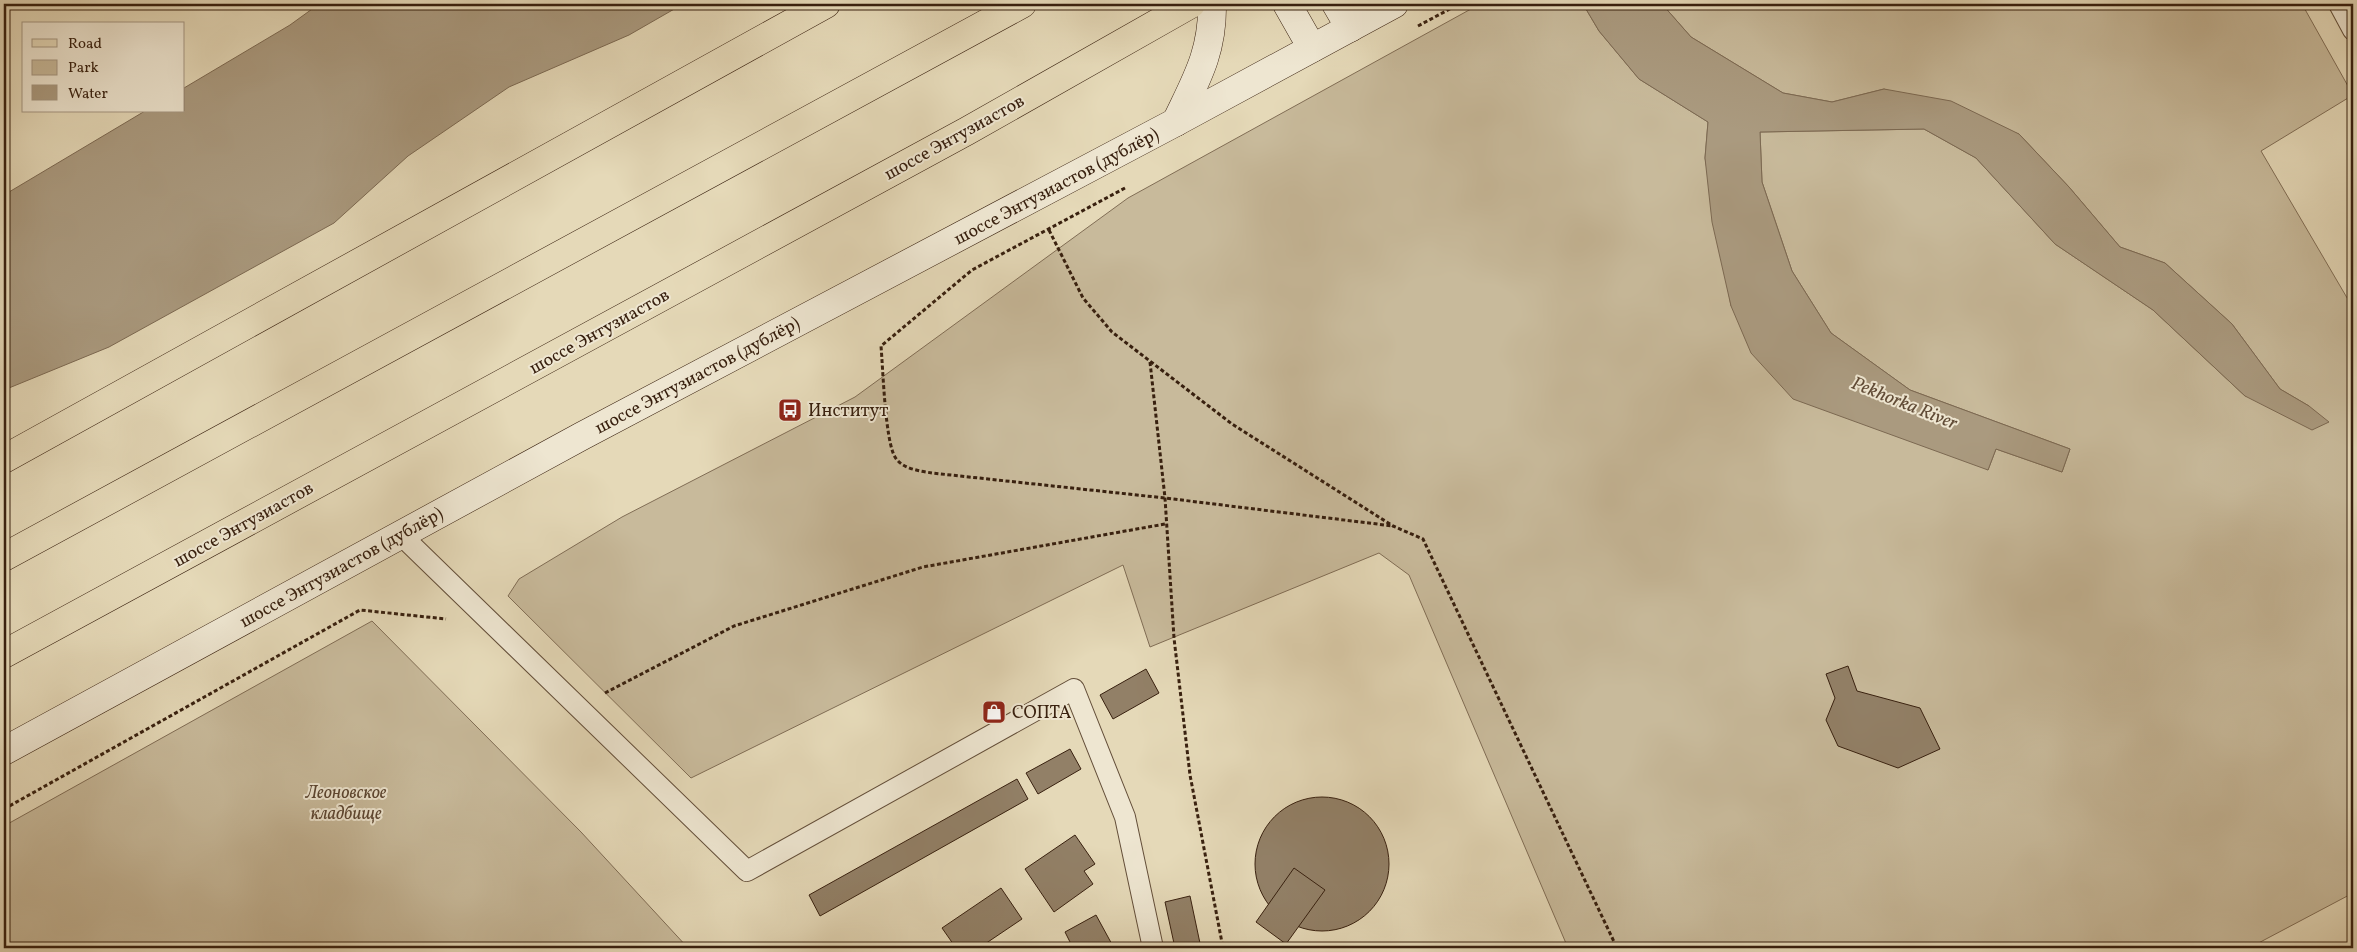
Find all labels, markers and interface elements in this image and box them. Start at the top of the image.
legend [22,22,185,112]
text: Road [68,34,102,55]
text: Park [68,58,99,79]
text: Water [68,84,108,105]
street label: шоссе Энтузиастов [880,89,1029,187]
street label: шоссе Энтузиастов (дублёр) [950,123,1164,252]
street label: шоссе Энтузиастов [525,283,674,381]
street label: шоссе Энтузиастов (дублёр) [591,312,805,441]
water label: Pekhorka River [1847,371,1962,437]
bus stop icon: Институт [777,397,803,423]
place label: Институт [808,399,888,424]
street label: шоссе Энтузиастов [169,476,318,574]
street label: шоссе Энтузиастов (дублёр) [236,502,448,635]
shop icon: СОПТА [981,699,1007,725]
place label: СОПТА [1012,701,1072,726]
park label: Леоновское кладбище [305,781,387,827]

